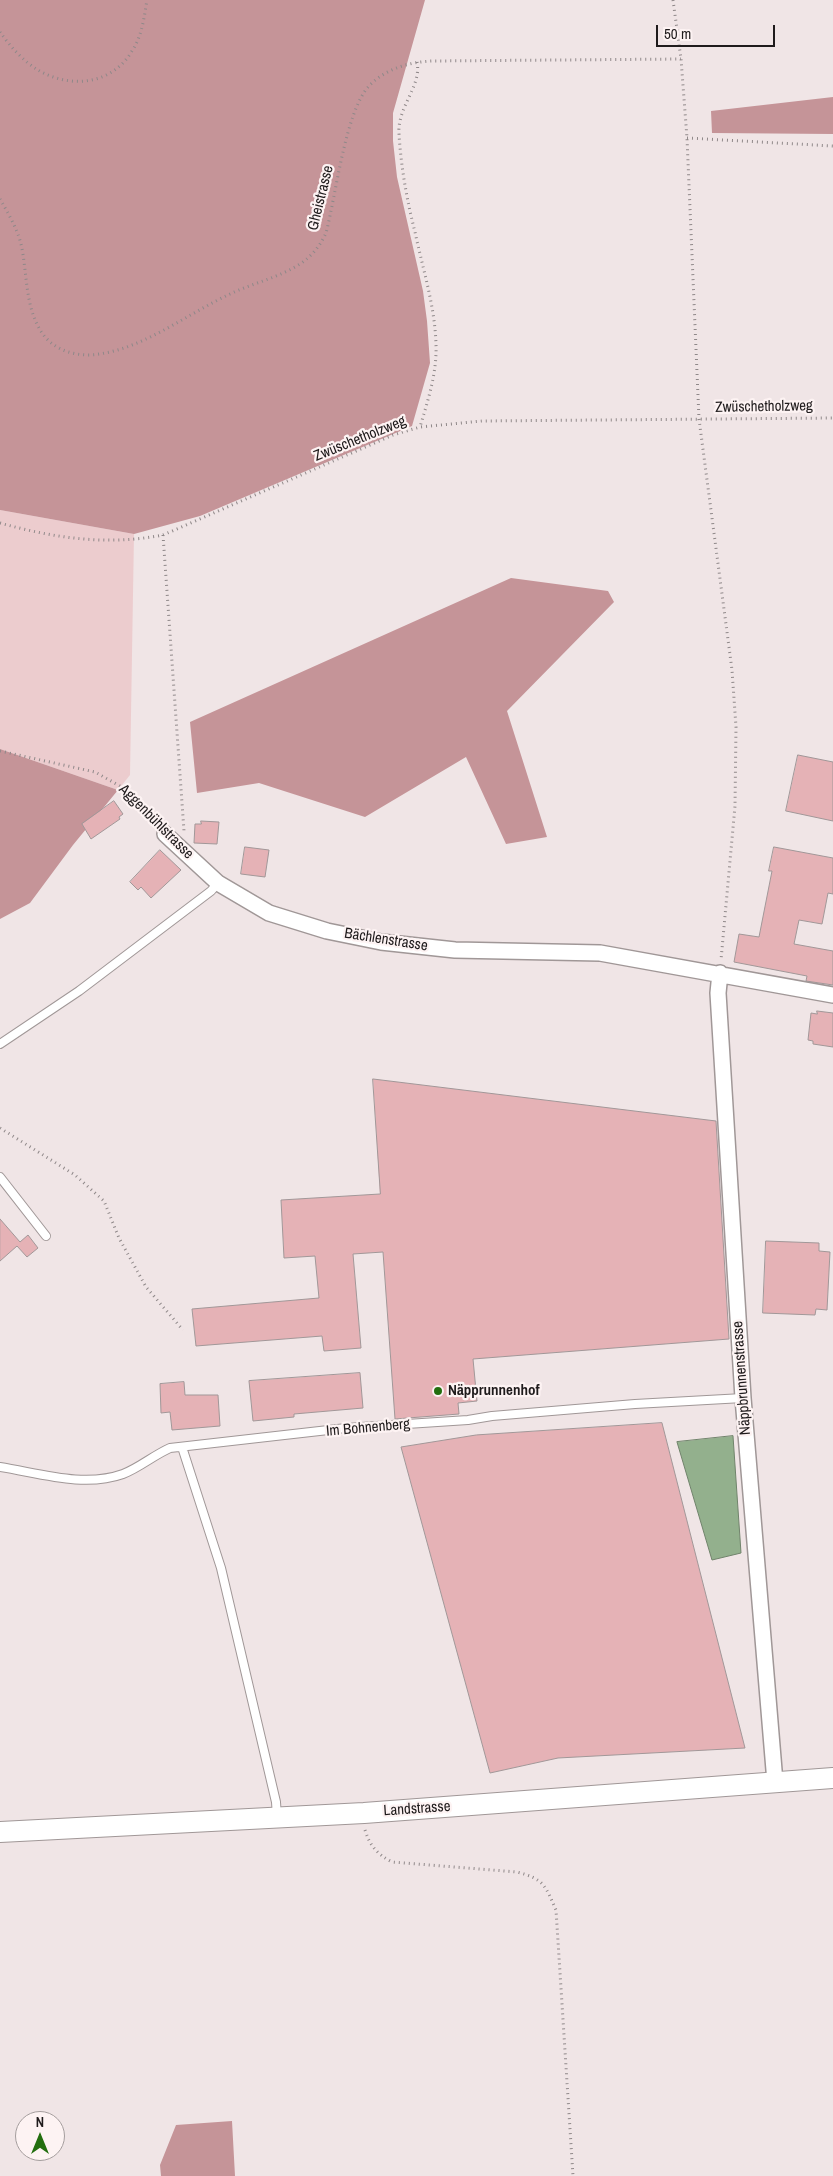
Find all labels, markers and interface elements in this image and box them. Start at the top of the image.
scale bar [658,15,777,47]
text: 50 m [664,23,691,44]
street label: Gheistrasse [304,164,338,232]
street label: Zwüschetholzweg [715,397,813,417]
street label: Zwüschetholzweg [311,412,409,466]
street label: Aggenbühlstrasse [115,781,197,863]
street label: Bächlenstrasse [343,925,429,955]
street label: Näppbrunnenstrasse [729,1320,755,1436]
place label: Näpprunnenhof [448,1382,540,1400]
marker: Näpprunnenhof [432,1385,444,1397]
street label: Im Bohnenberg [325,1415,411,1441]
street label: Landstrasse [383,1798,451,1820]
north arrow [15,2111,65,2161]
text: N [36,2113,44,2131]

